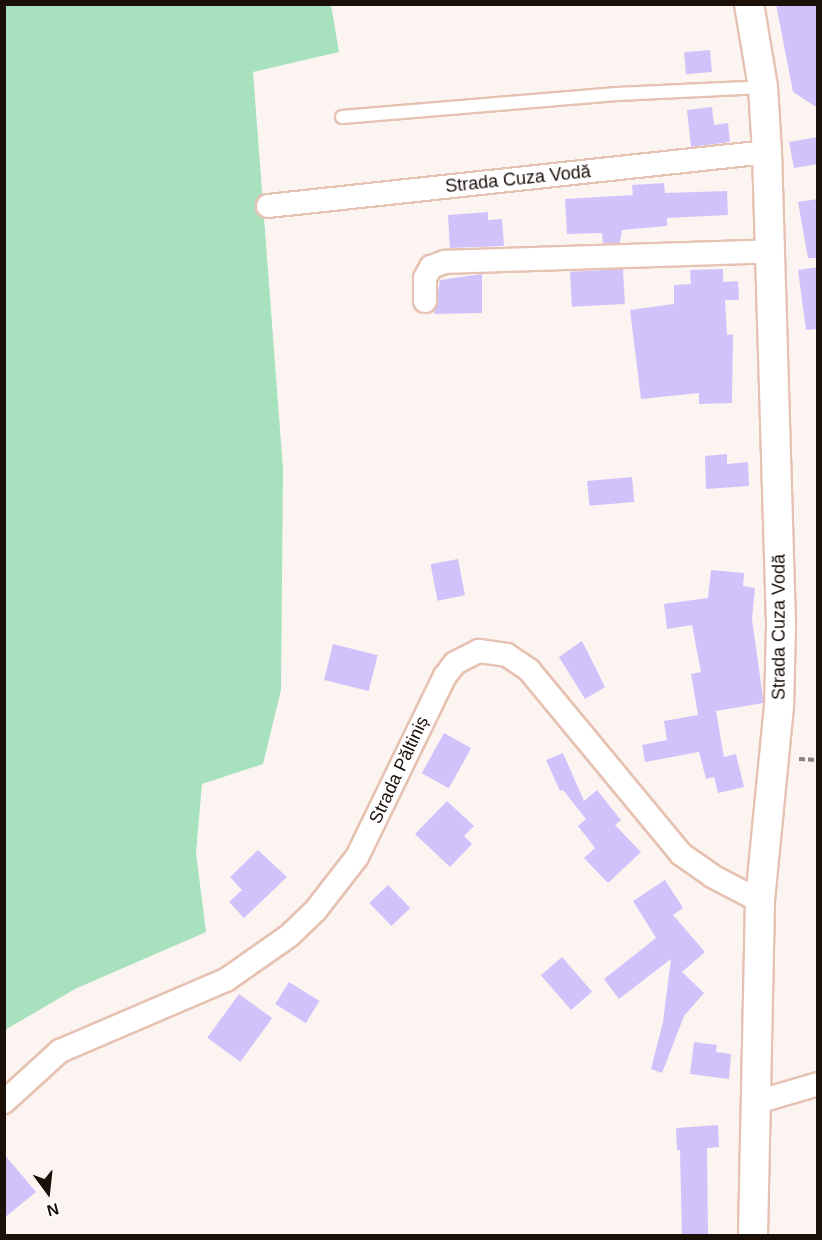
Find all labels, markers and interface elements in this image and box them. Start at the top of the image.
street label: Strada Cuza Vodă [444,161,592,197]
street label: Strada Cuza Vodă [768,554,790,700]
street label: Strada Păltiniș [365,713,433,827]
north arrow [18,1162,78,1222]
text: N [45,1200,61,1220]

